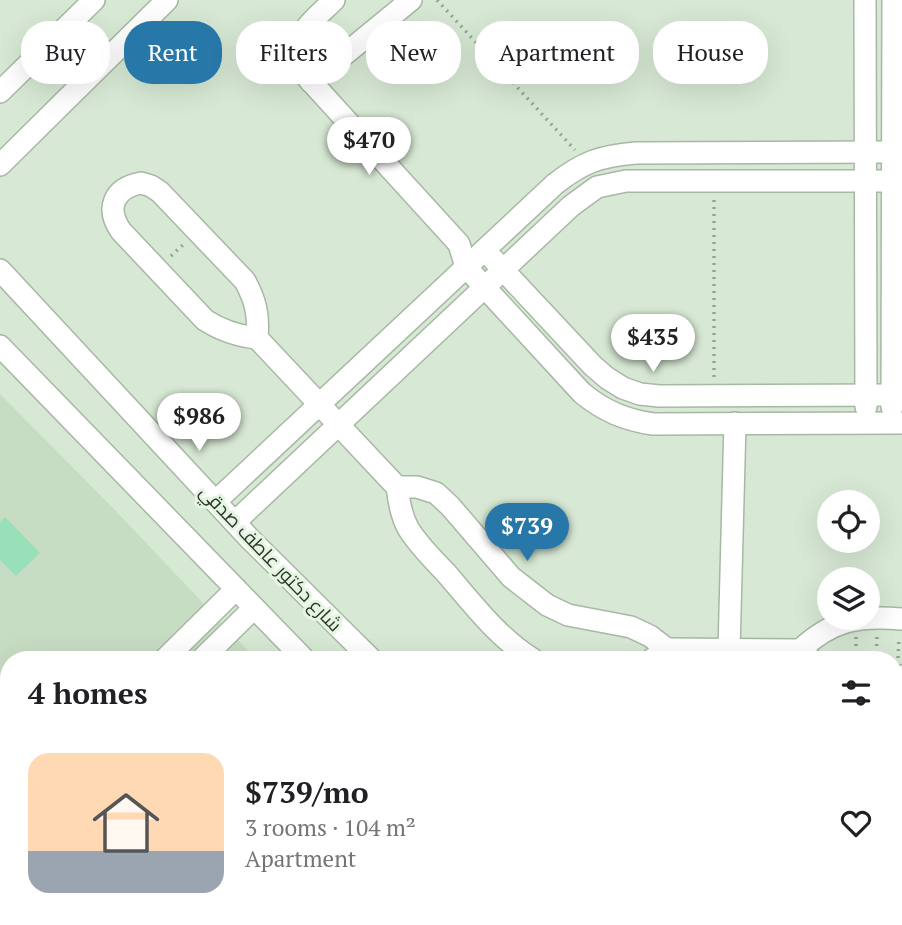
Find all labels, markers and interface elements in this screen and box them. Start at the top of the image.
chip: Buy [21,21,110,84]
chip: Rent [124,21,222,84]
chip: Filters [236,21,352,84]
chip: New [366,21,461,84]
chip: Apartment [475,21,639,84]
chip: House [653,21,768,84]
pin: $470 [328,118,410,177]
text: $470 [343,124,395,155]
pin: $435 [612,314,694,374]
text: $435 [627,321,679,352]
pin: $986 [158,393,240,453]
text: $986 [173,400,225,431]
street label: شارع دكتور عاطف صدقي [193,479,348,638]
map controls [817,490,880,630]
button: locate [817,490,880,553]
pin: $739 [486,504,568,563]
text: $739 [501,510,553,541]
button: layers [817,567,880,630]
text: 4 homes [28,673,147,713]
icon: filters [837,674,875,712]
text: $739/mo [245,772,369,812]
icon: home [84,781,168,865]
icon: heart [837,804,875,842]
text: 3 rooms · 104 m² [245,812,416,843]
text: Apartment [245,843,356,874]

